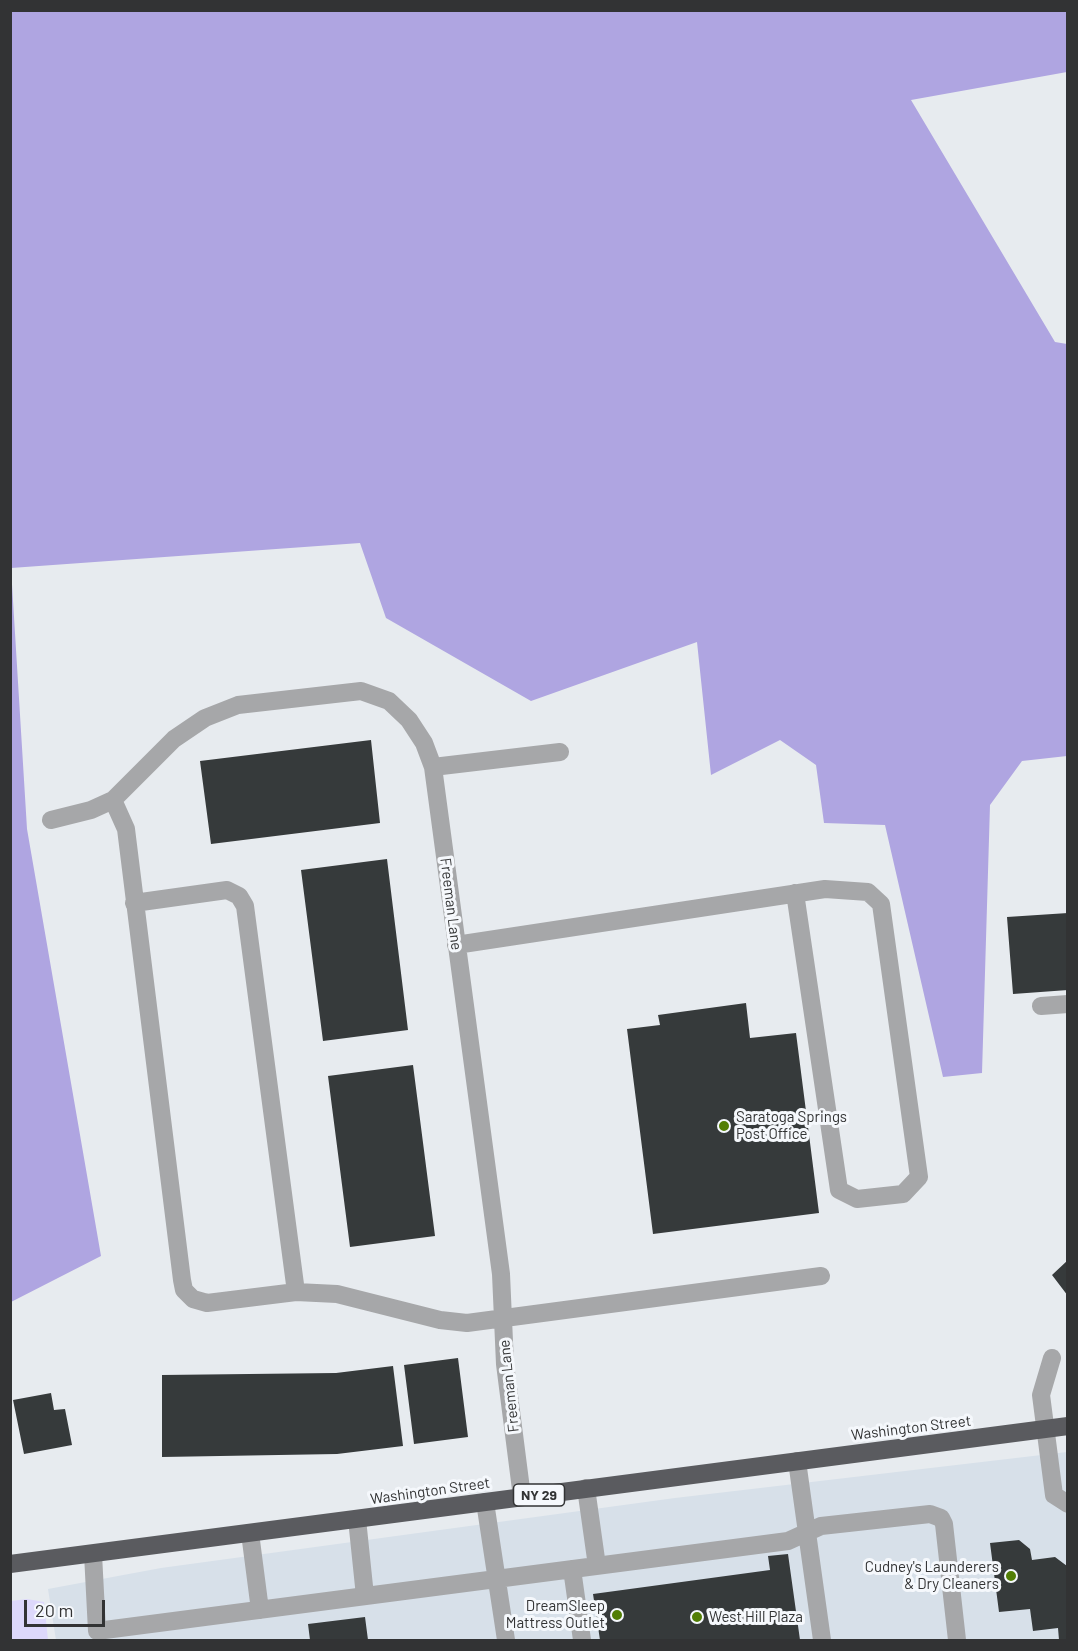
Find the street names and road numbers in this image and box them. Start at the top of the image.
street label: Freeman Lane [436,857,466,951]
street label: Freeman Lane [495,1339,523,1433]
street label: Washington Street [850,1412,972,1444]
street label: Washington Street [369,1474,491,1508]
road number: NY 29 [514,1484,564,1506]

